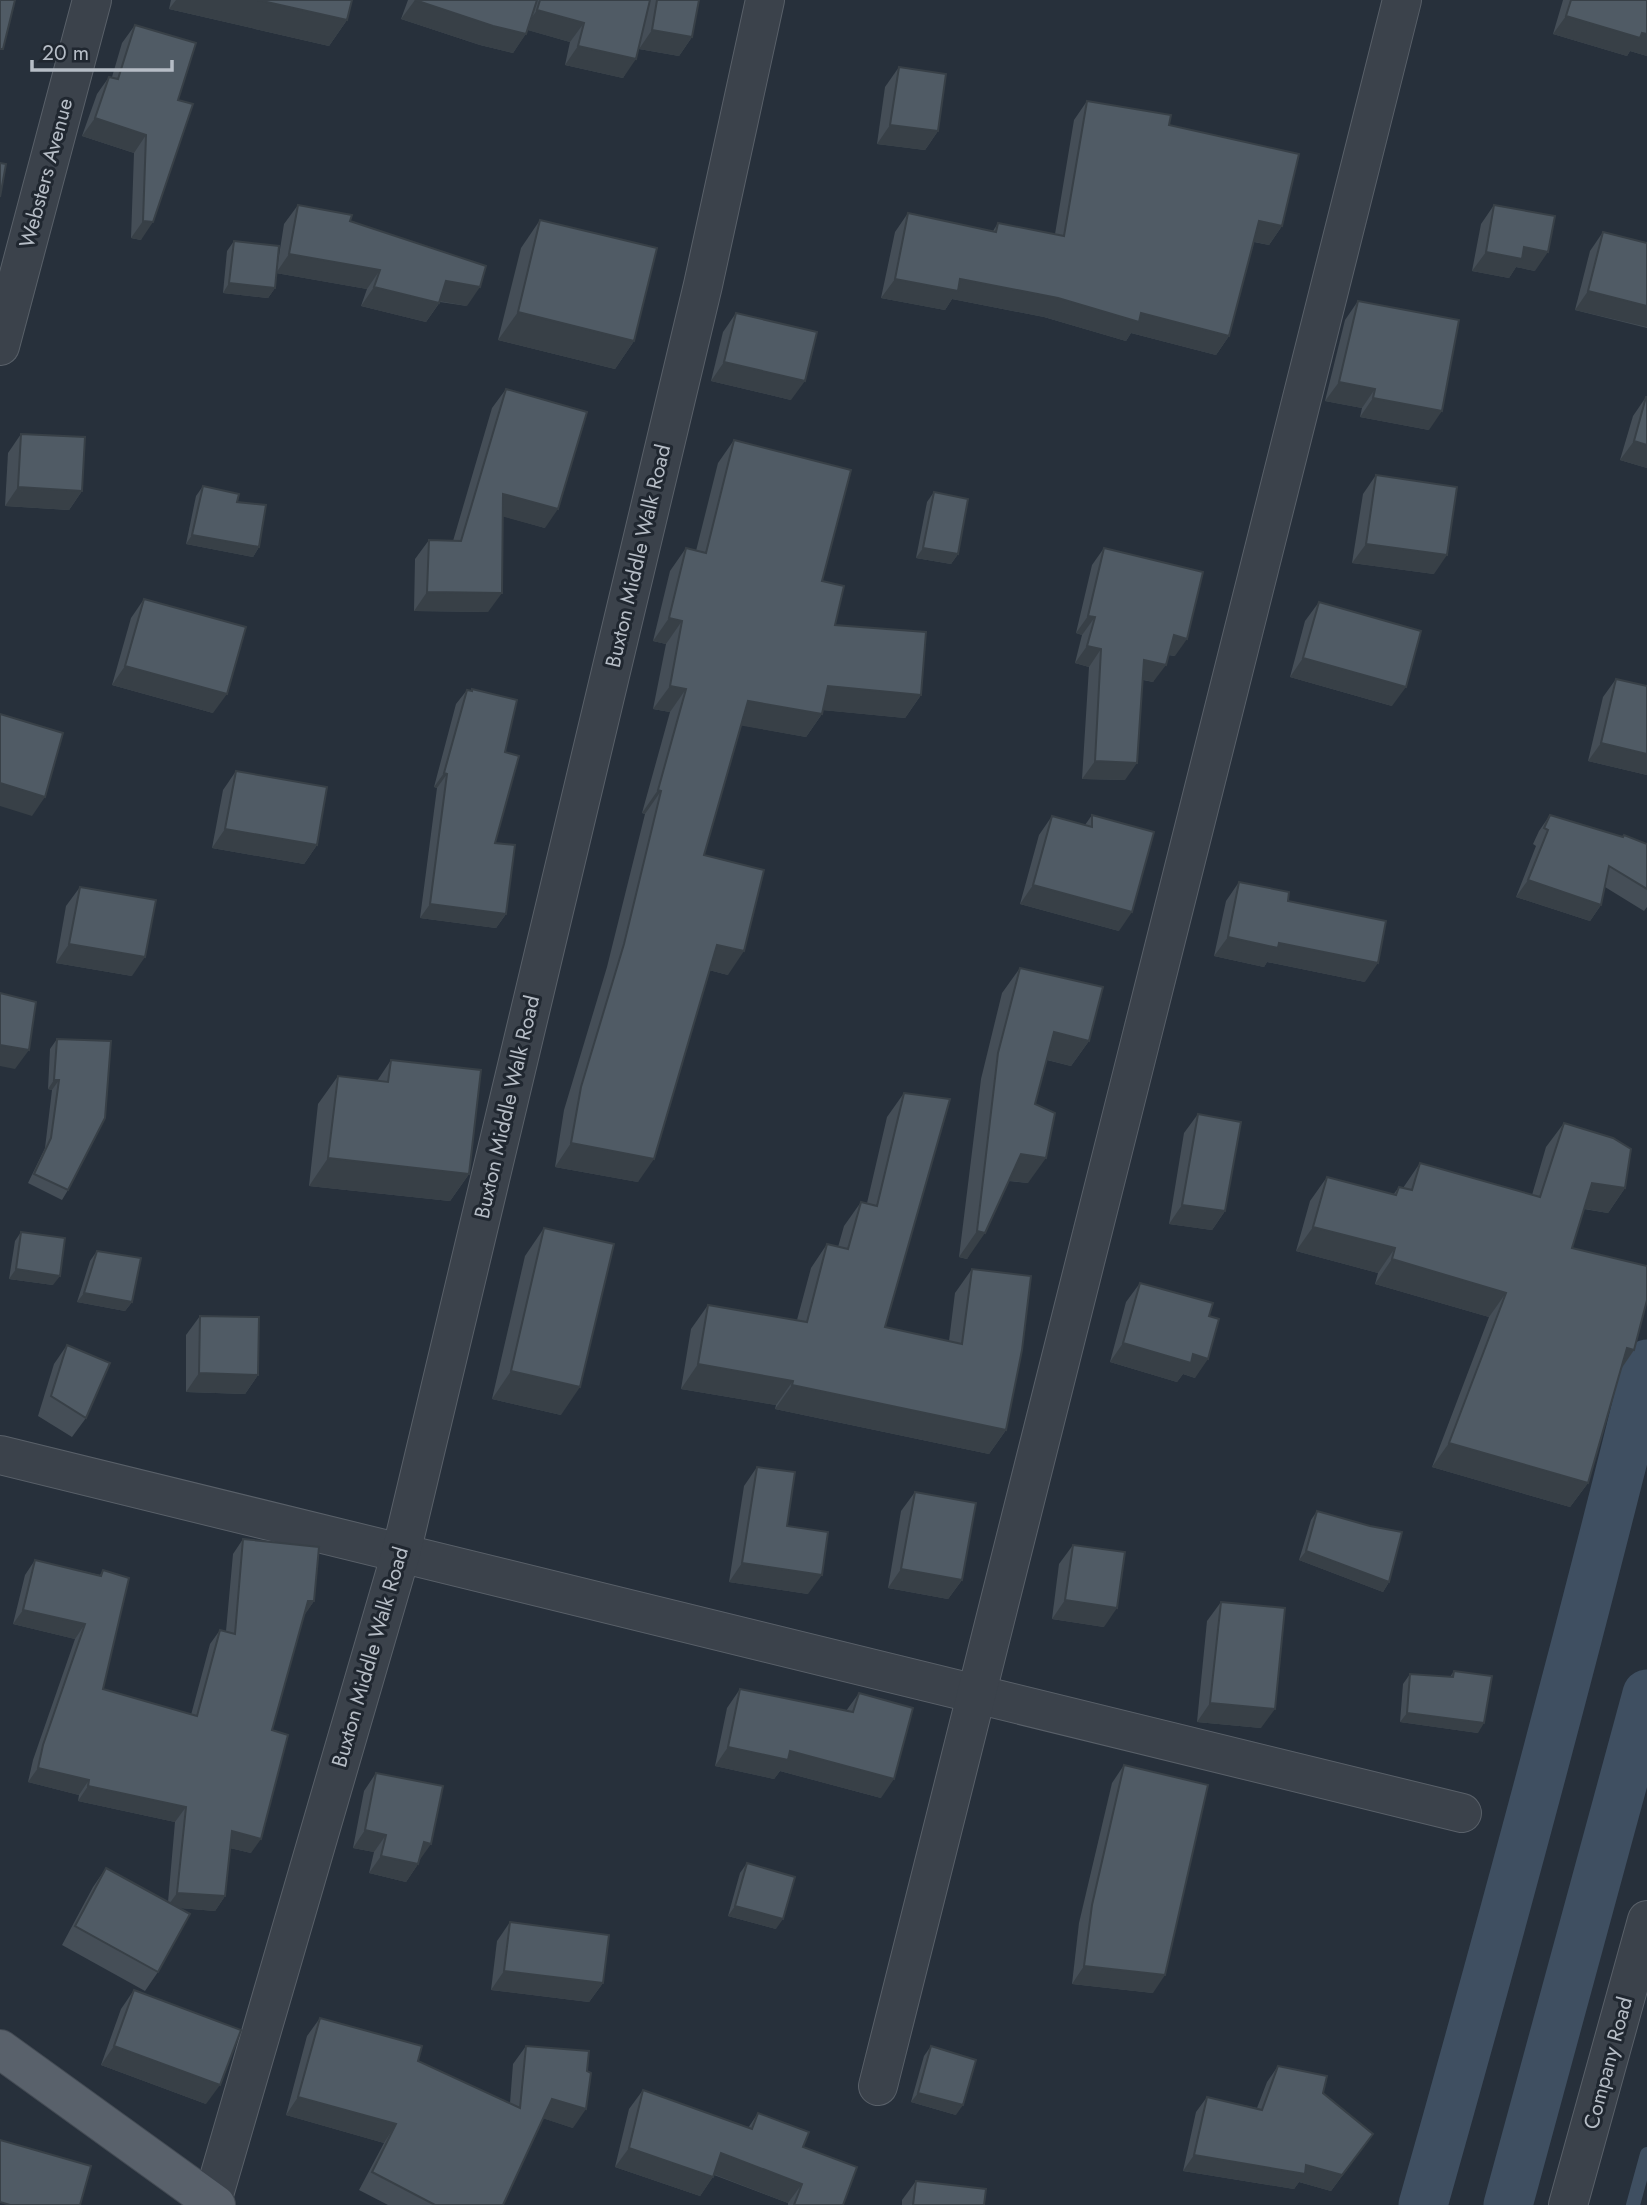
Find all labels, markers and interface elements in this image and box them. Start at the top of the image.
scale bar [32,28,172,72]
text: 20 m [42,38,89,68]
street label: Websters Avenue [12,95,80,251]
street label: Buxton Middle Walk Road [598,441,678,671]
street label: Buxton Middle Walk Road [467,992,547,1222]
street label: Buxton Middle Walk Road [324,1543,416,1771]
street label: Company Road [1576,1993,1640,2133]

